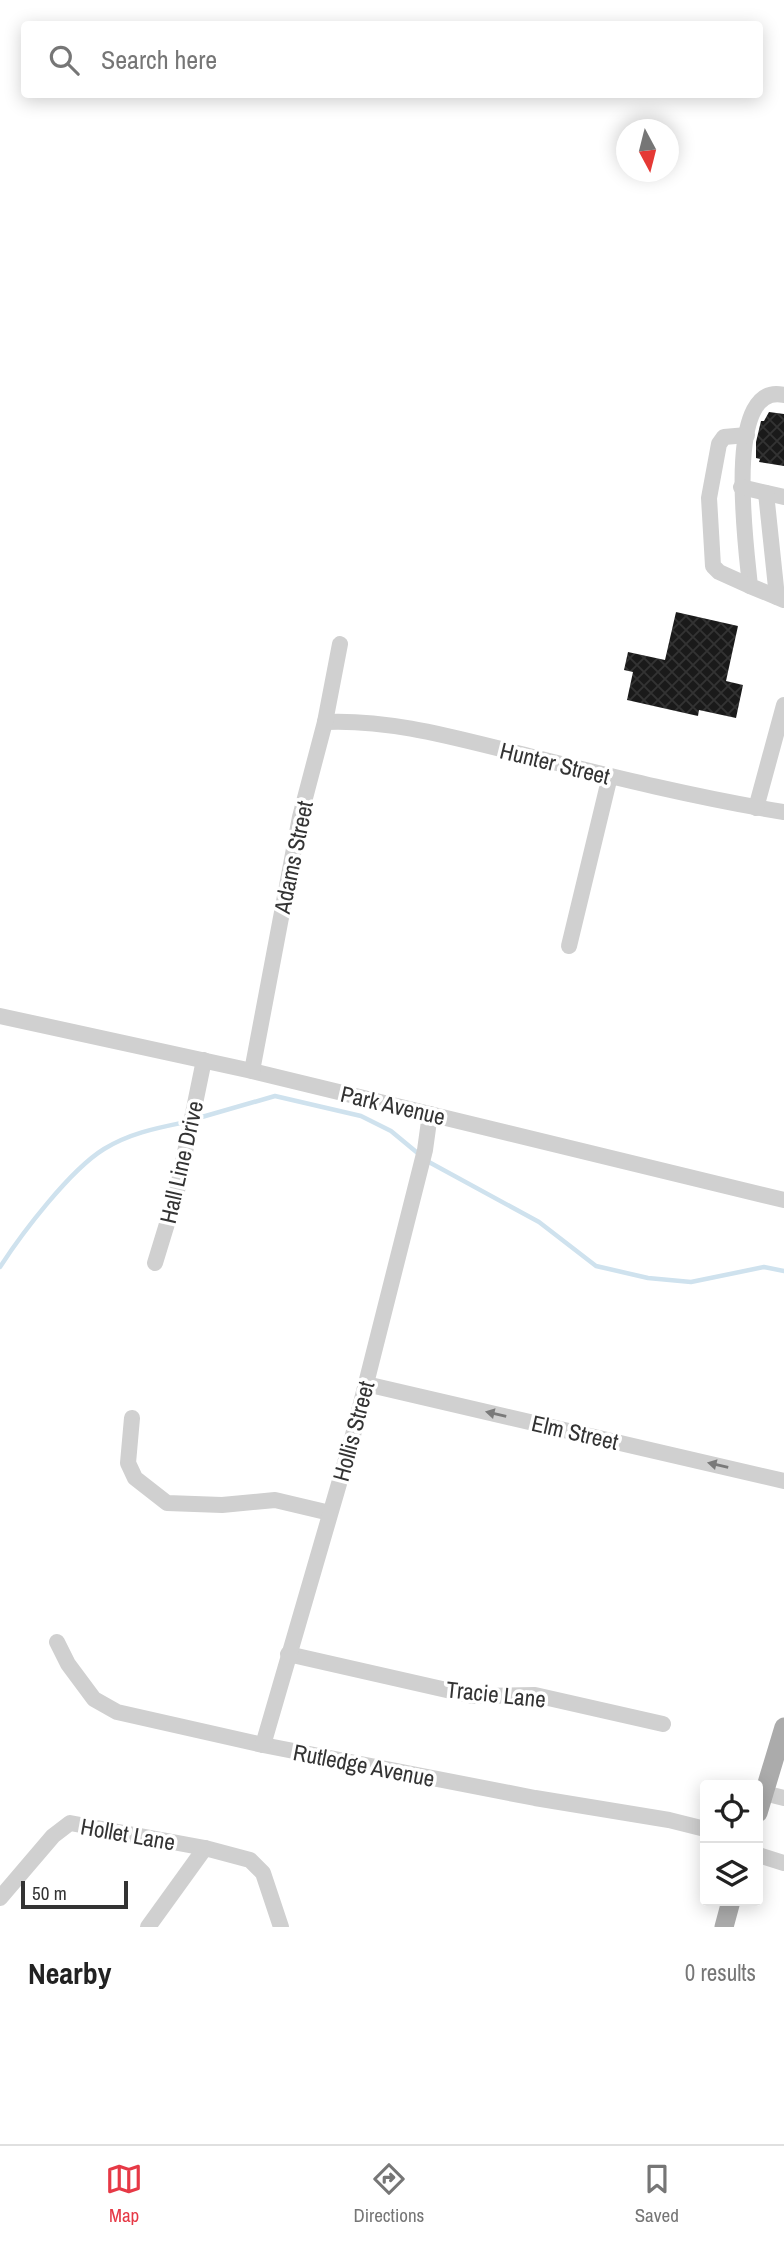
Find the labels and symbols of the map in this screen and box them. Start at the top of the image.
north arrow [616,119,679,182]
street label: Hunter Street [497,734,613,792]
street label: Adams Street [266,798,320,917]
street label: Park Avenue [338,1078,448,1132]
street label: Hall Line Drive [152,1098,210,1226]
street label: Hollis Street [325,1377,381,1485]
street label: Elm Street [529,1407,621,1457]
one-way arrow [485,1408,507,1419]
one-way arrow [707,1459,729,1470]
street label: Tracie Lane [445,1673,547,1715]
street label: Rutledge Avenue [291,1736,437,1794]
street label: Hollet Lane [78,1810,178,1858]
scale bar [21,1878,128,1910]

